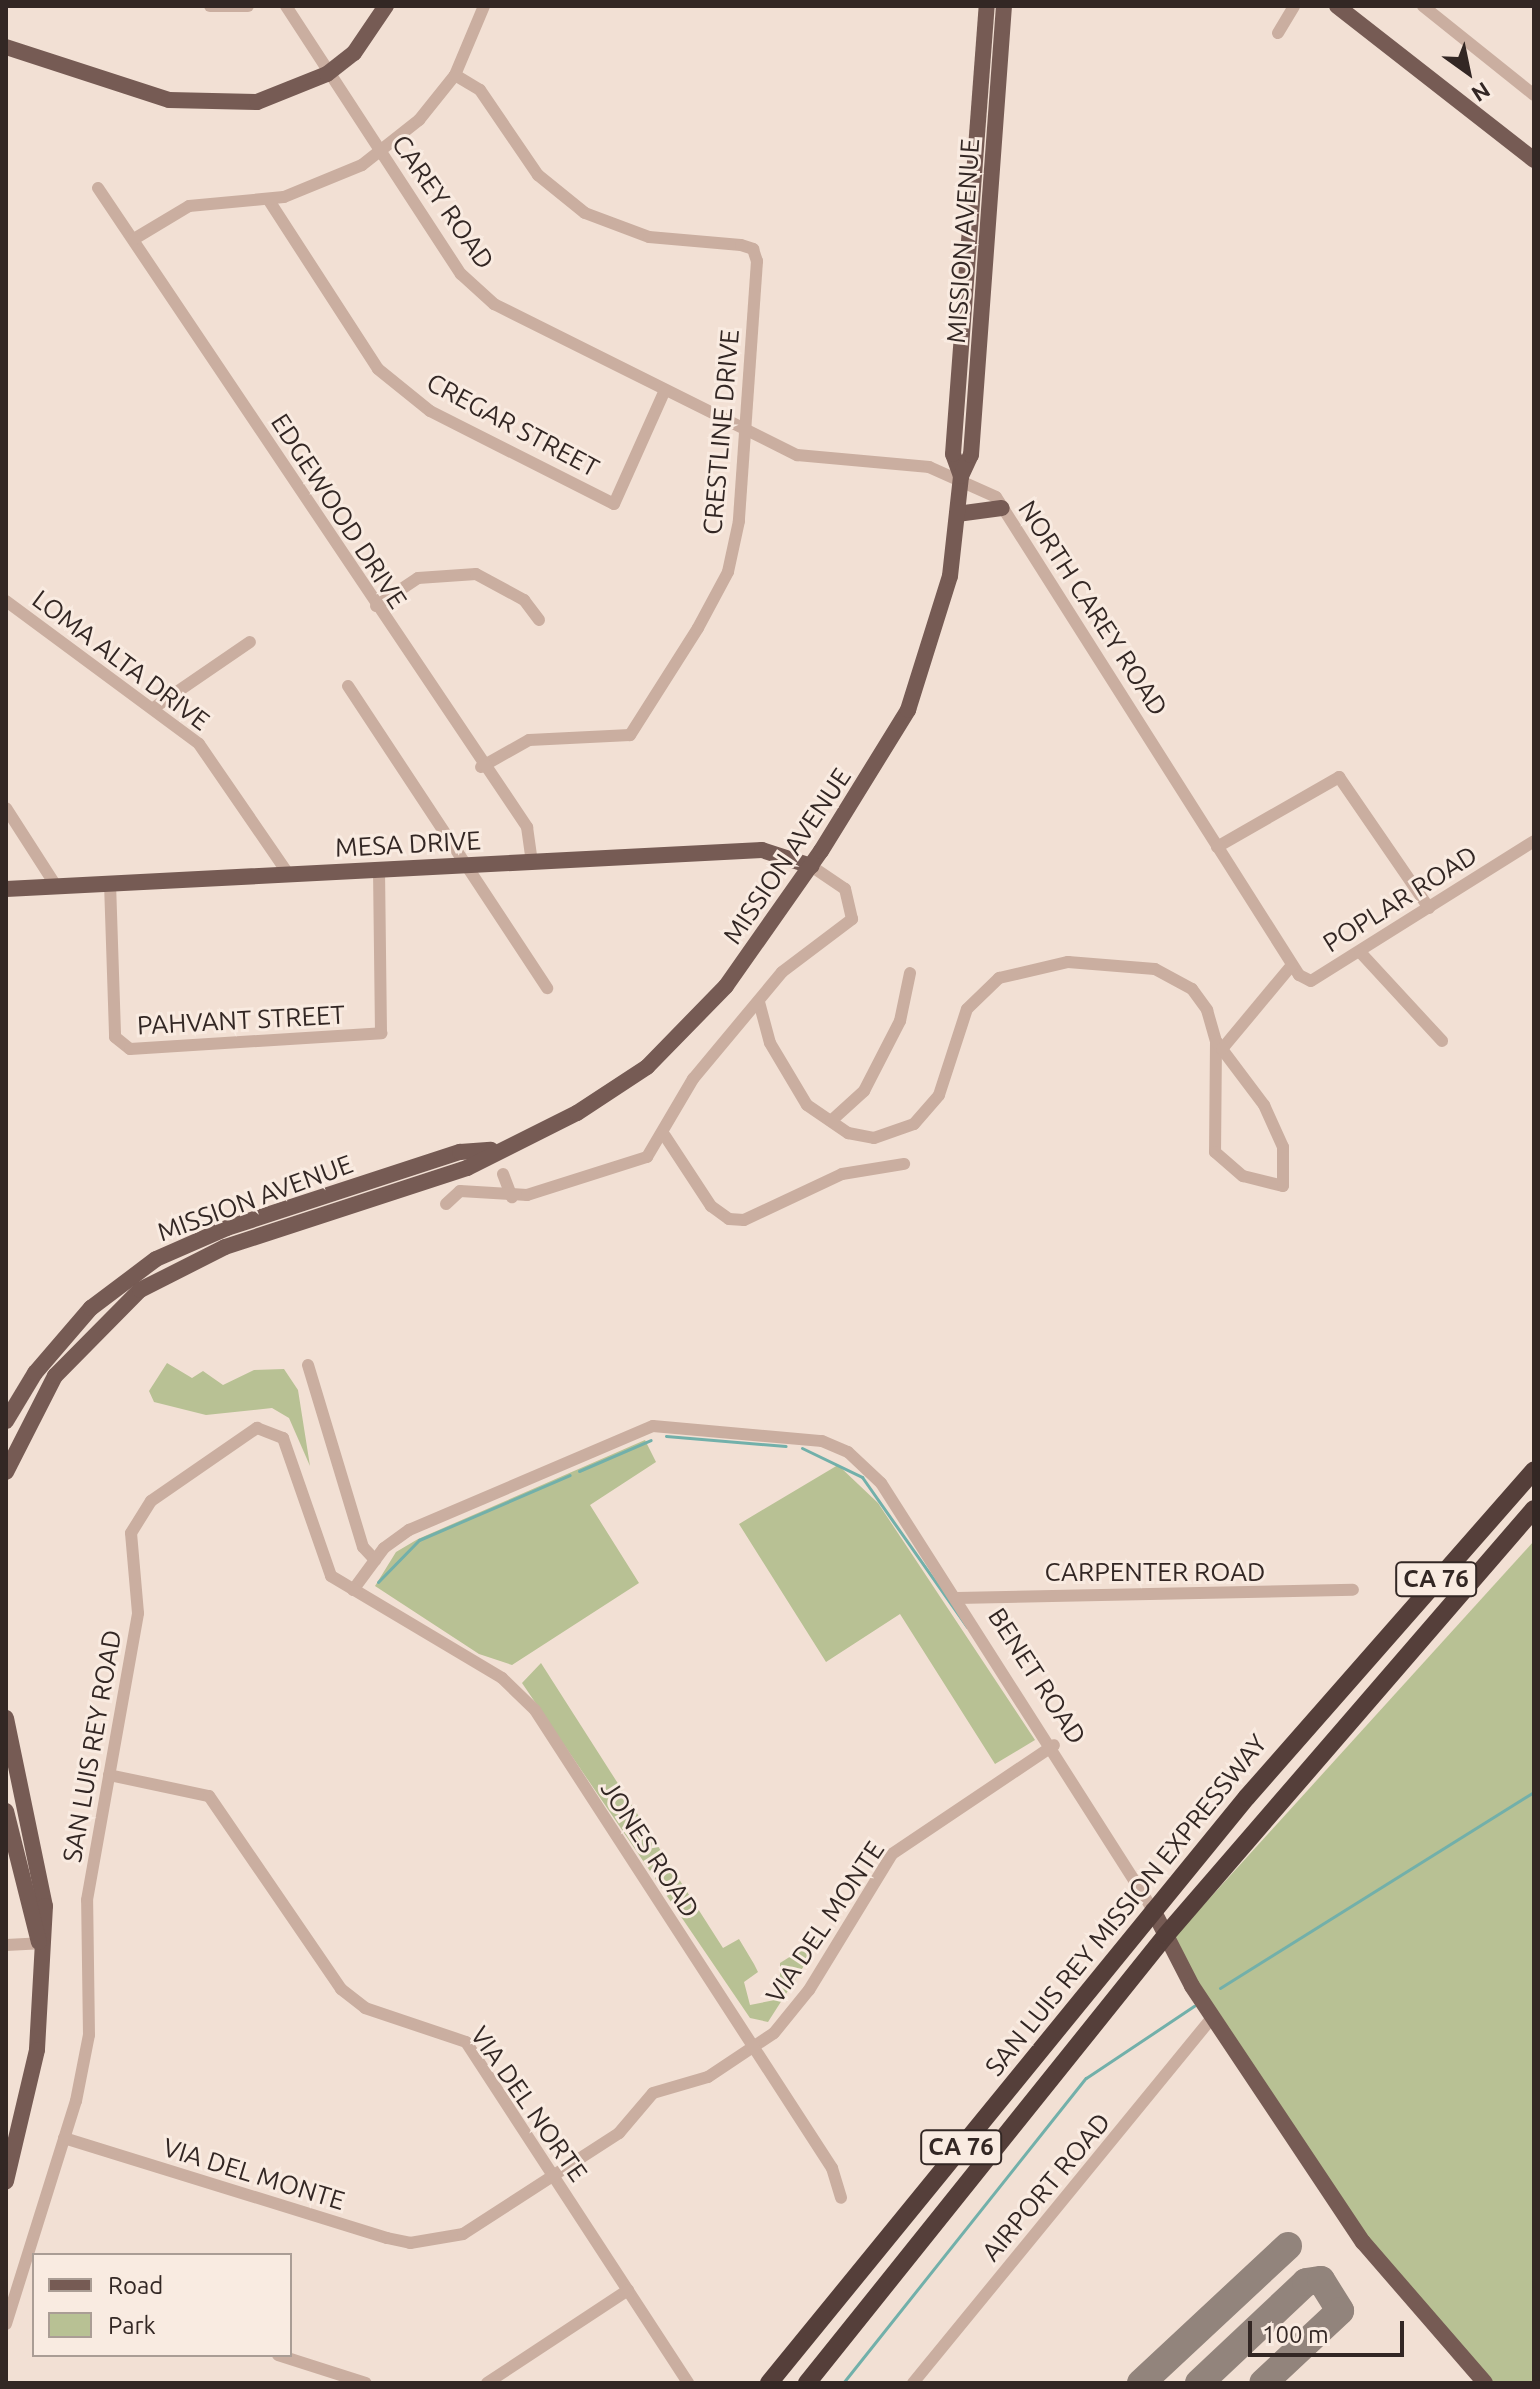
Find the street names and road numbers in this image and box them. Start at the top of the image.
street label: CAREY ROAD [385,129,501,275]
street label: MISSION AVENUE [940,137,986,345]
street label: CRESTLINE DRIVE [696,328,746,536]
street label: CREGAR STREET [422,366,604,484]
street label: EDGEWOOD DRIVE [264,408,414,614]
street label: NORTH CAREY ROAD [1012,495,1174,721]
street label: LOMA ALTA DRIVE [26,583,216,737]
street label: MISSION AVENUE [717,762,857,950]
street label: MESA DRIVE [334,825,482,863]
street label: POPLAR ROAD [1317,839,1483,959]
street label: PAHVANT STREET [136,999,346,1041]
street label: MISSION AVENUE [153,1148,357,1248]
street label: CARPENTER ROAD [1045,1556,1265,1588]
road number: CA 76 [1394,1559,1478,1599]
street label: BENET ROAD [981,1602,1093,1750]
street label: SAN LUIS REY ROAD [56,1627,128,1865]
street label: SAN LUIS REY MISSION EXPRESSWAY [979,1728,1273,2082]
street label: JONES ROAD [594,1775,706,1923]
street label: VIA DEL MONTE [759,1835,891,2009]
street label: VIA DEL NORTE [464,2020,594,2188]
street label: AIRPORT ROAD [975,2107,1117,2267]
road number: CA 76 [919,2127,1003,2167]
street label: VIA DEL MONTE [159,2132,349,2216]

